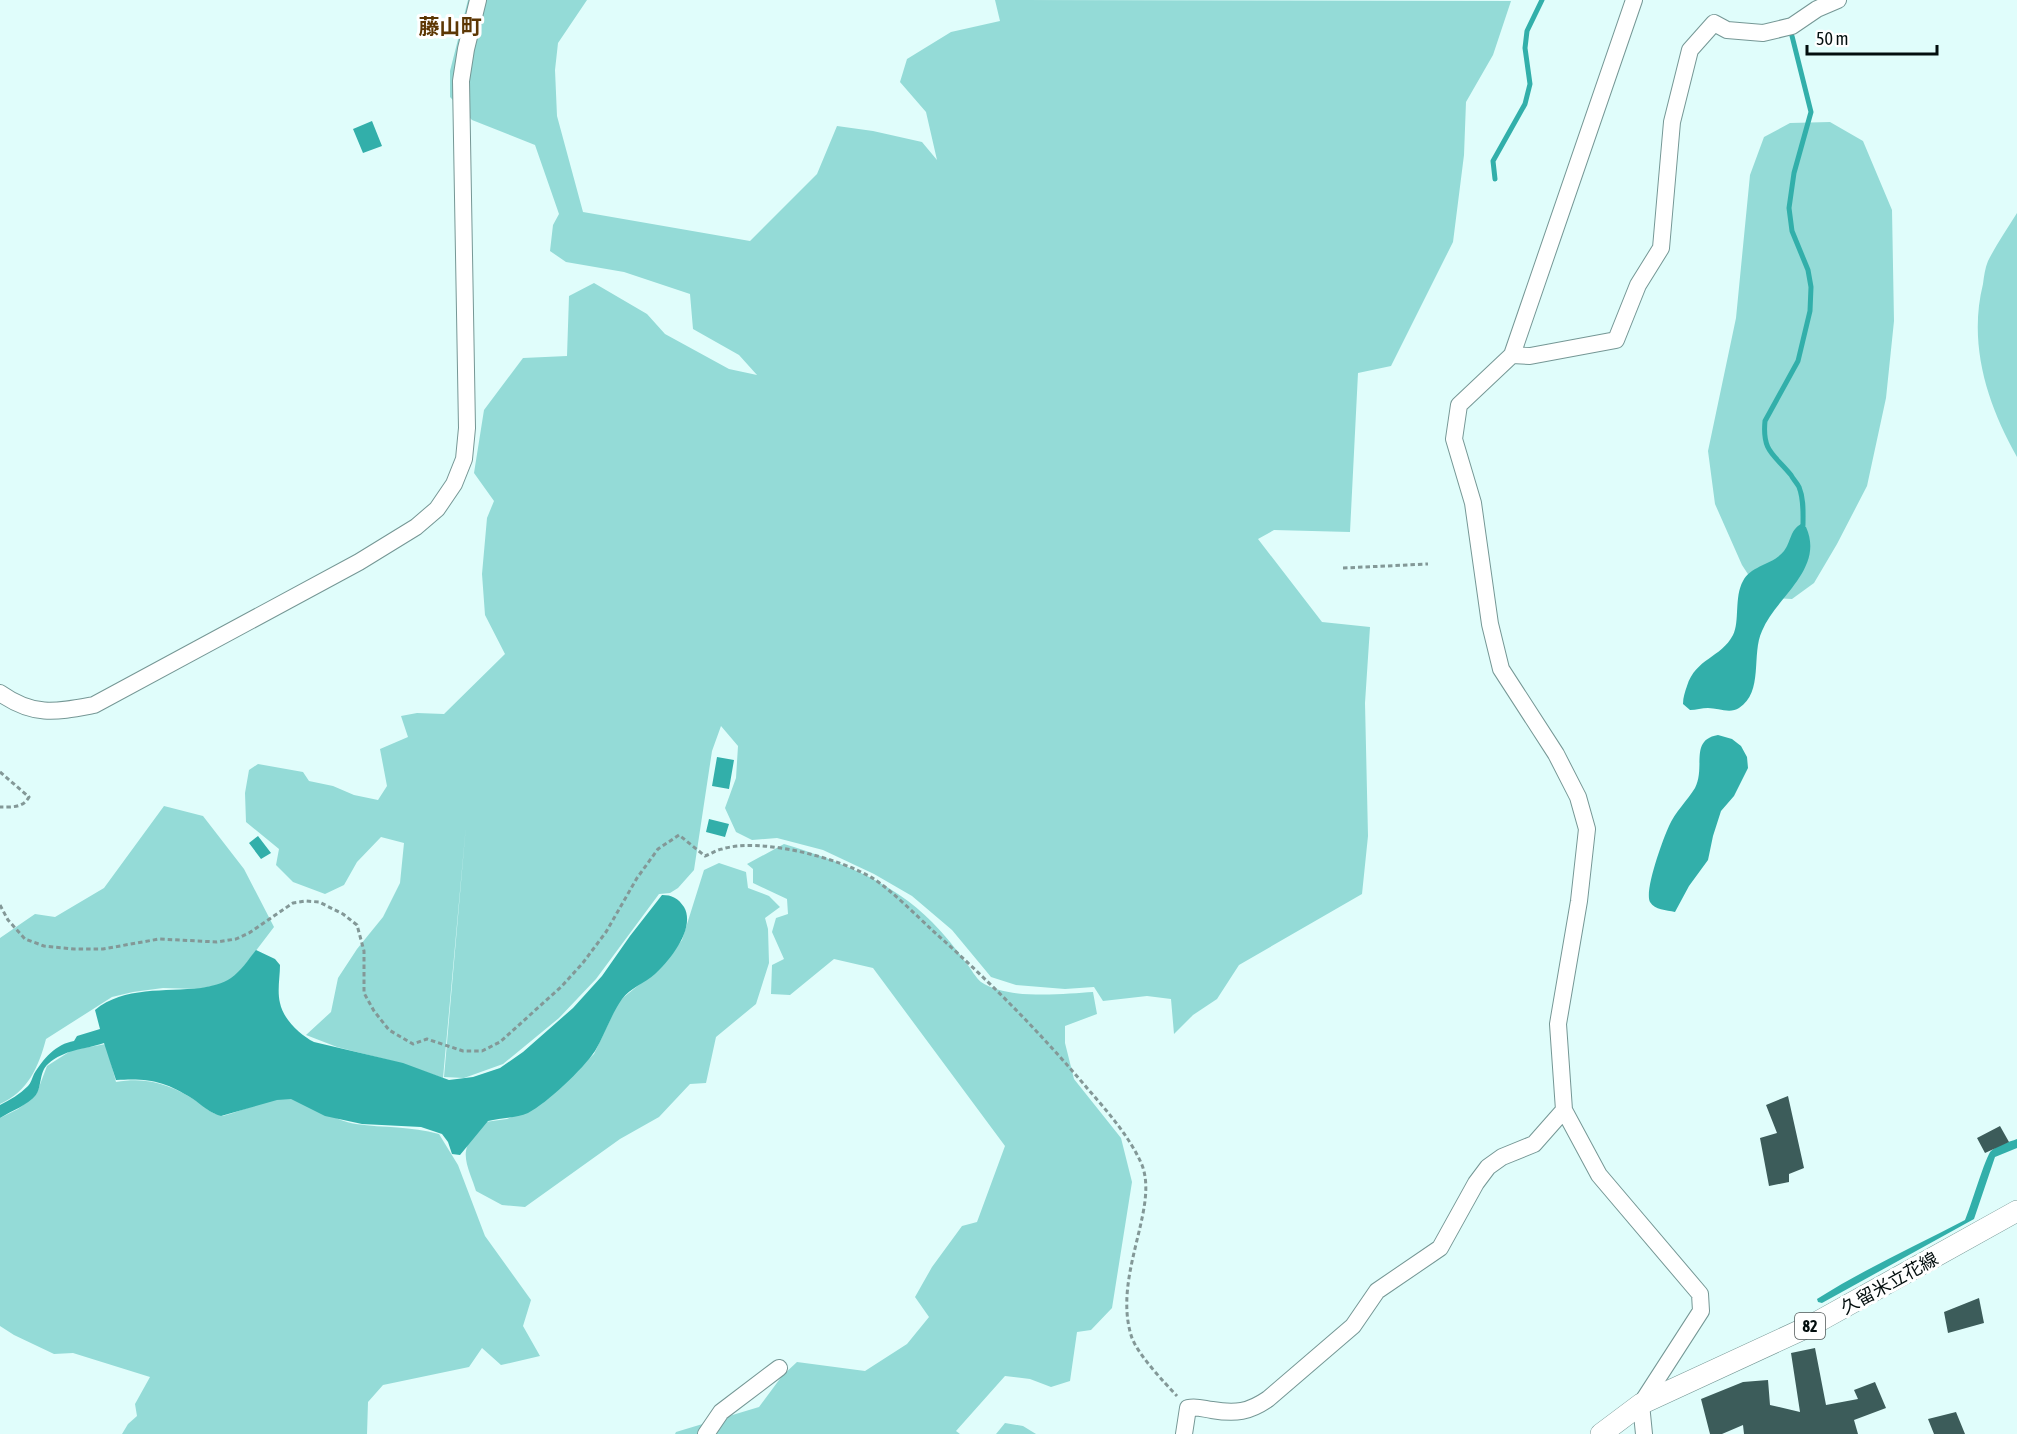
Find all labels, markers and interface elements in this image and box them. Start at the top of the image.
district label: 藤山町 [419,14,482,38]
scale bar [1807,18,1938,56]
text: 50 m [1816,28,1848,49]
street label: 久留米立花線 [1837,1248,1941,1318]
road number: 82 [1795,1313,1825,1339]

